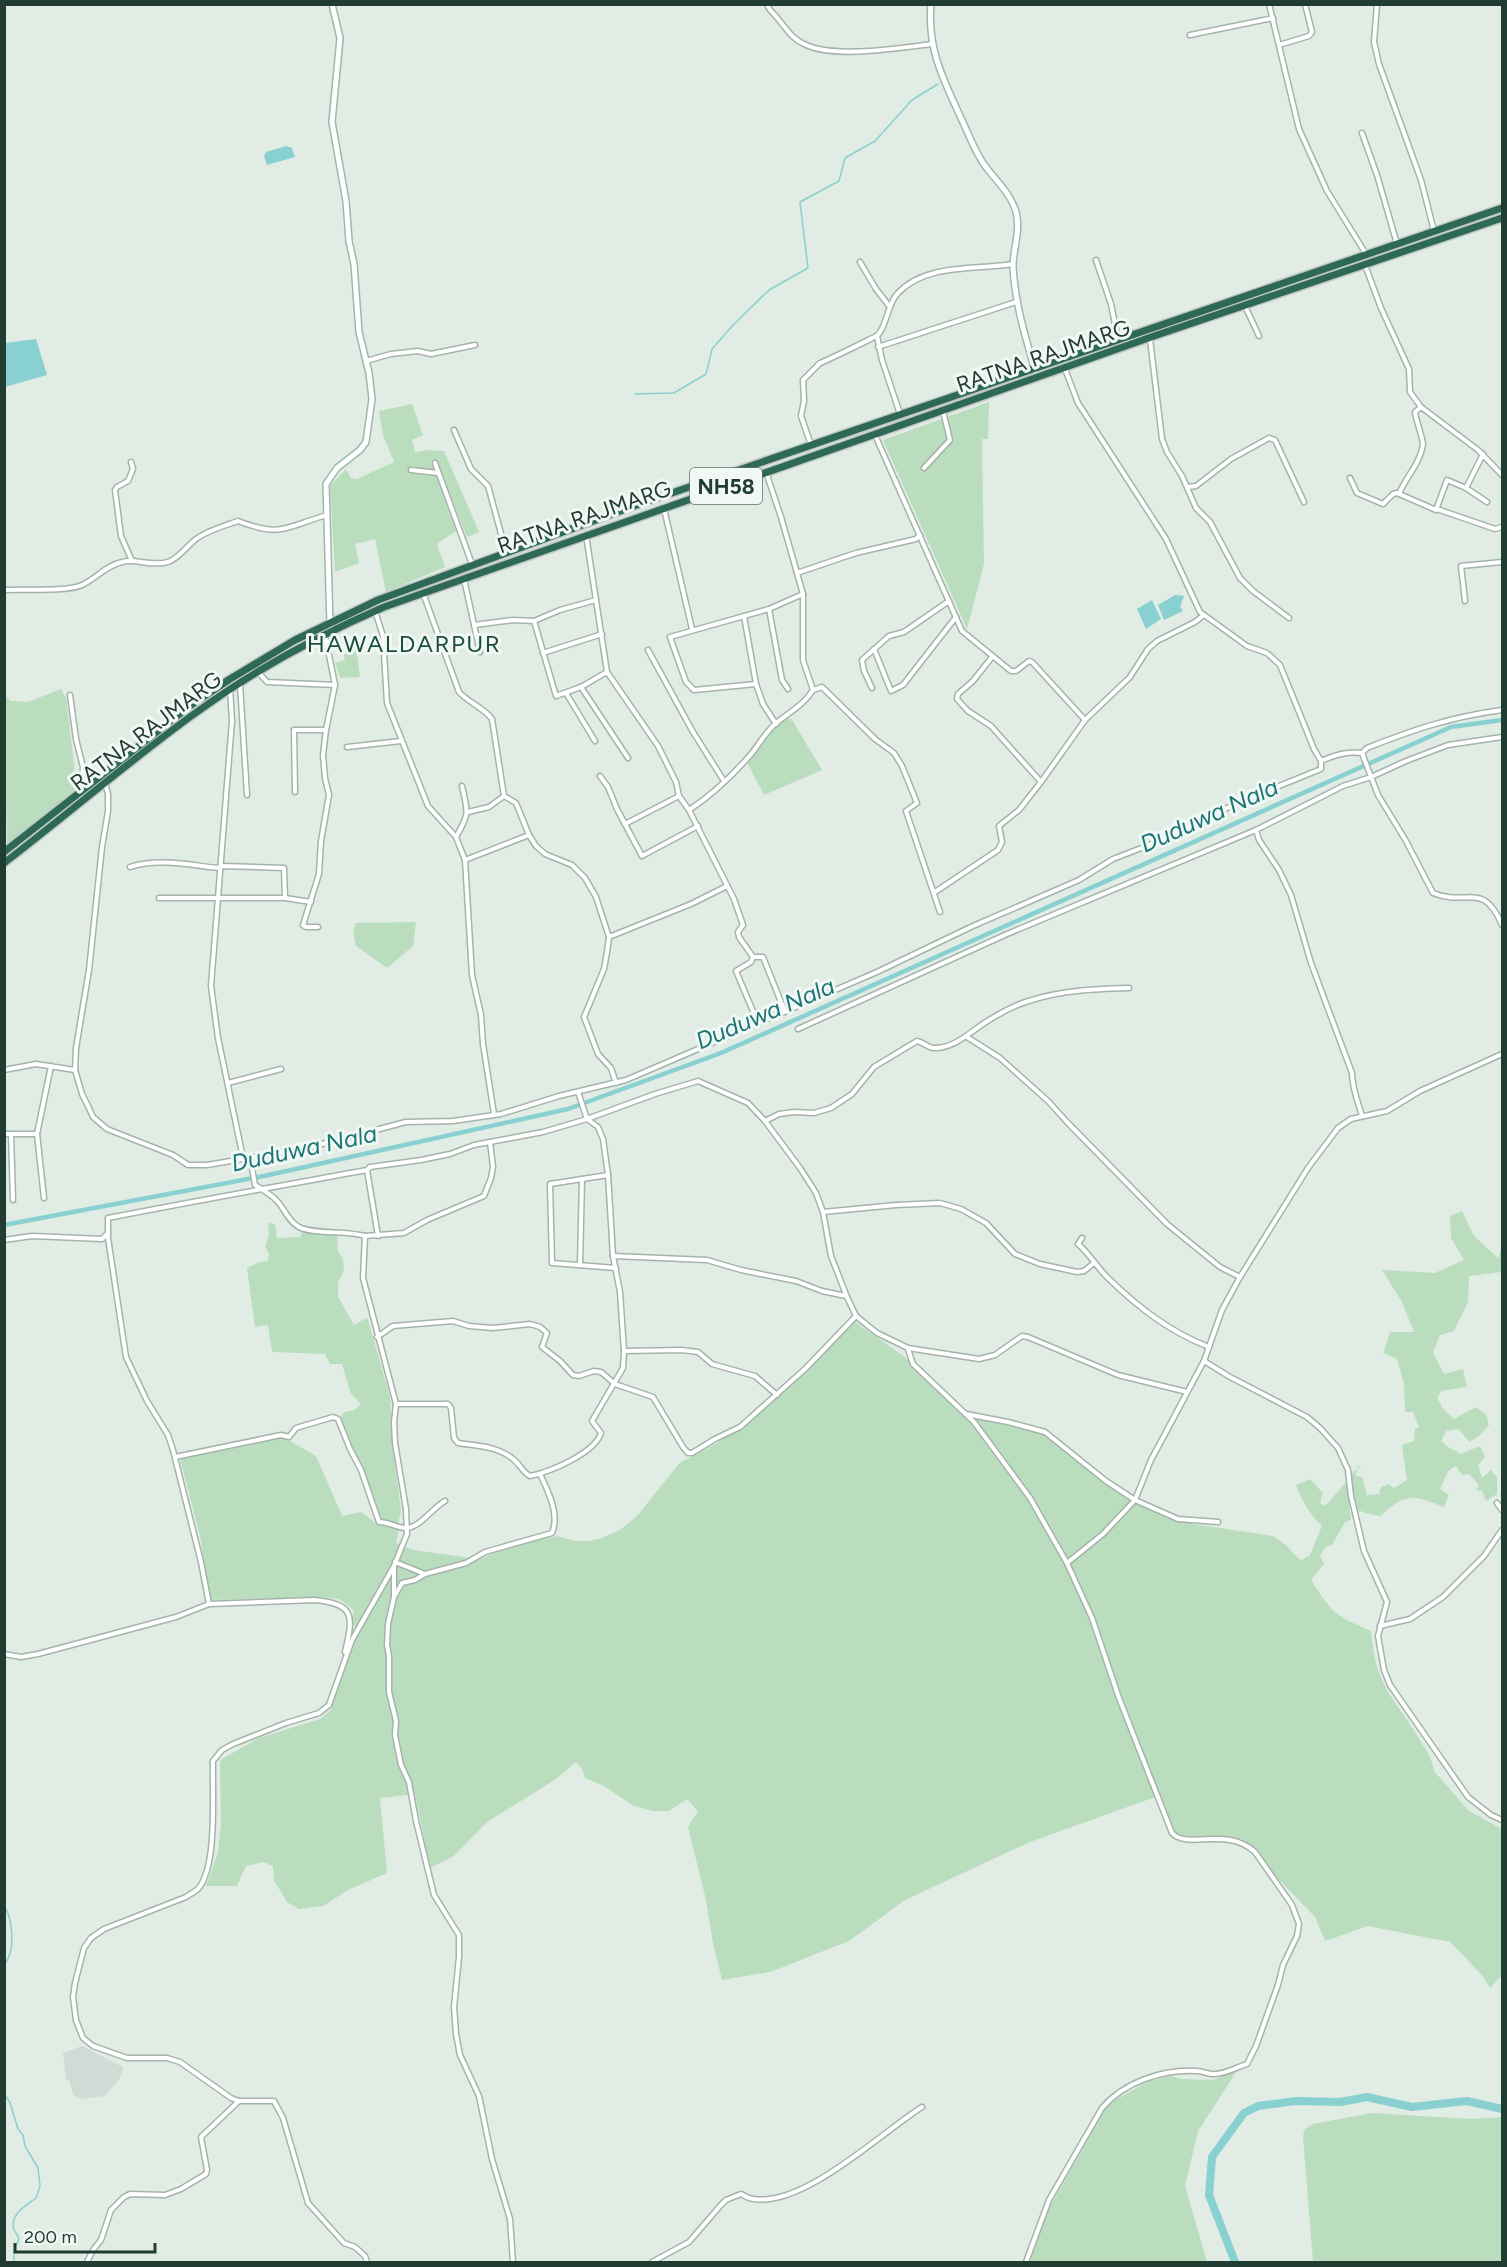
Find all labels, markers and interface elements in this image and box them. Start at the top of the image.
street label: RATNA RAJMARG [953,314,1133,398]
road number: NH58 [690,468,762,504]
street label: RATNA RAJMARG [494,475,674,559]
district label: HAWALDARPUR [307,629,501,658]
street label: RATNA RAJMARG [65,665,227,797]
water label: Duduwa Nala [1135,772,1283,858]
water label: Duduwa Nala [691,971,839,1055]
water label: Duduwa Nala [229,1118,379,1178]
scale bar [15,2216,154,2254]
text: 200 m [24,2226,77,2248]

